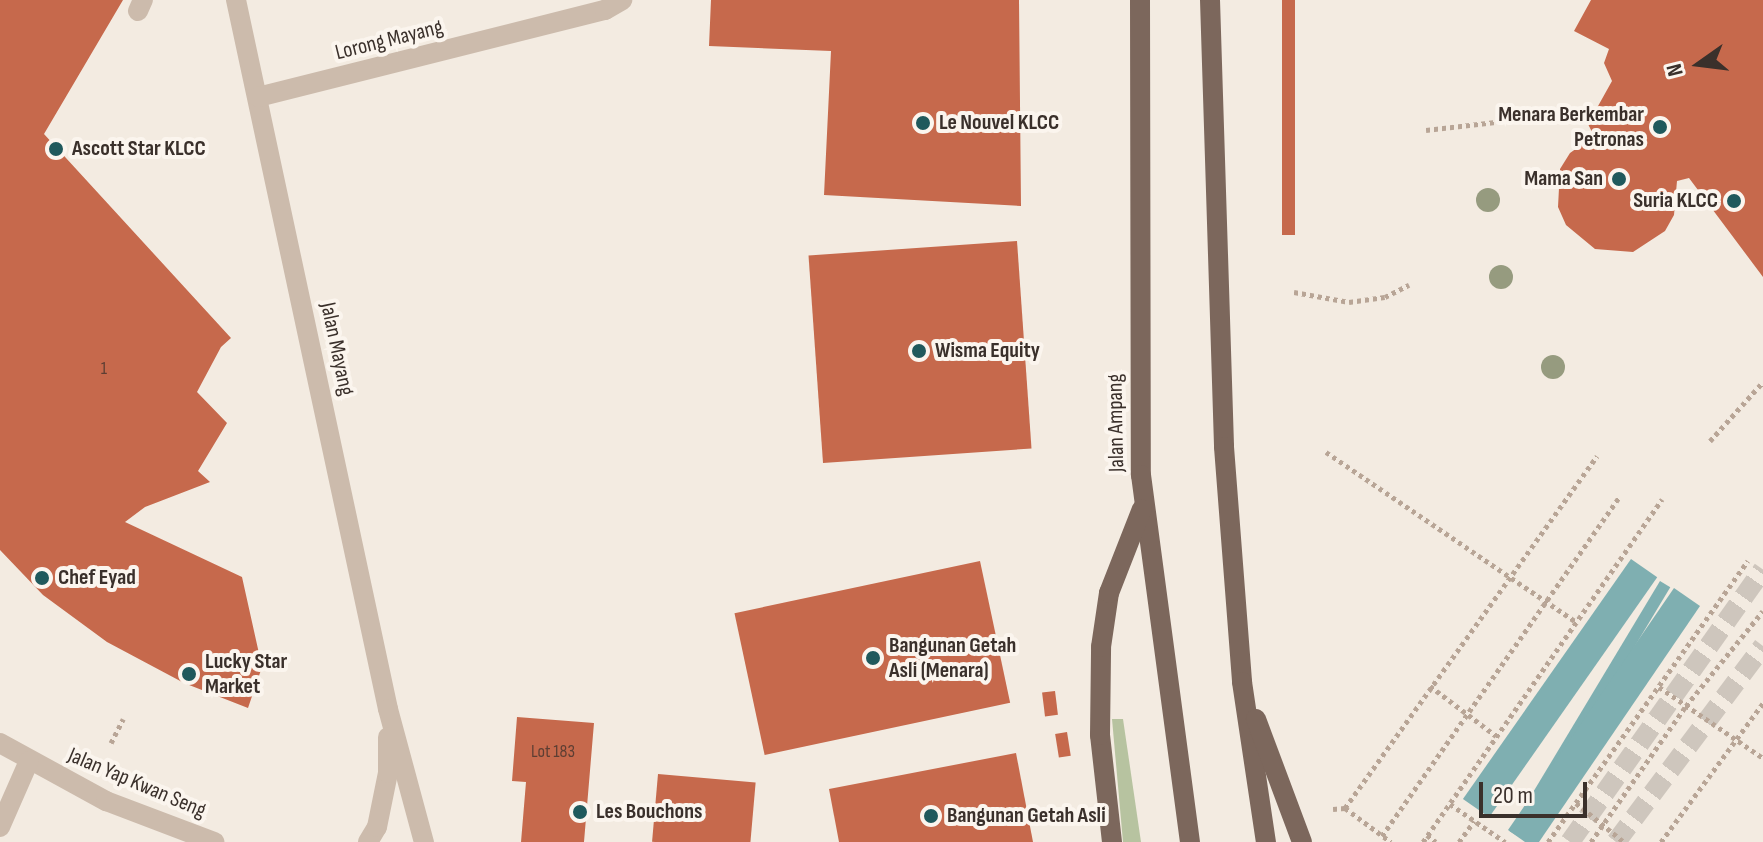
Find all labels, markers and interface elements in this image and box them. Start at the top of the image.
street label: Lorong Mayang [332,14,446,66]
north arrow [1659,24,1739,104]
text: N [1661,61,1690,79]
place label: Menara Berkembar Petronas [1498,101,1644,152]
place label: Le Nouvel KLCC [939,110,1059,136]
marker: Le Nouvel KLCC [914,114,932,132]
marker: Menara Berkembar Petronas [1651,118,1669,136]
place label: Ascott Star KLCC [72,136,206,162]
marker: Ascott Star KLCC [47,140,65,158]
place label: Mama San [1524,166,1603,192]
marker: Mama San [1610,170,1628,188]
place label: Suria KLCC [1633,188,1718,214]
marker: Suria KLCC [1725,192,1743,210]
street label: Jalan Mayang [314,300,360,398]
place label: Wisma Equity [935,338,1040,364]
marker: Wisma Equity [910,342,928,360]
house number: 1 [101,358,107,380]
street label: Jalan Ampang [1102,374,1130,472]
place label: Chef Eyad [58,565,136,591]
marker: Chef Eyad [33,569,51,587]
place label: Bangunan Getah Asli (Menara) [889,632,1016,684]
place label: Lucky Star Market [205,648,287,700]
marker: Bangunan Getah Asli (Menara) [864,649,882,667]
marker: Lucky Star Market [180,665,198,683]
house number: Lot 183 [531,741,575,763]
street label: Jalan Yap Kwan Seng [64,742,210,824]
scale bar [1483,766,1591,816]
text: 20 m [1493,781,1533,810]
place label: Les Bouchons [596,799,702,825]
marker: Les Bouchons [571,803,589,821]
place label: Bangunan Getah Asli [947,803,1106,829]
marker: Bangunan Getah Asli [922,807,940,825]

